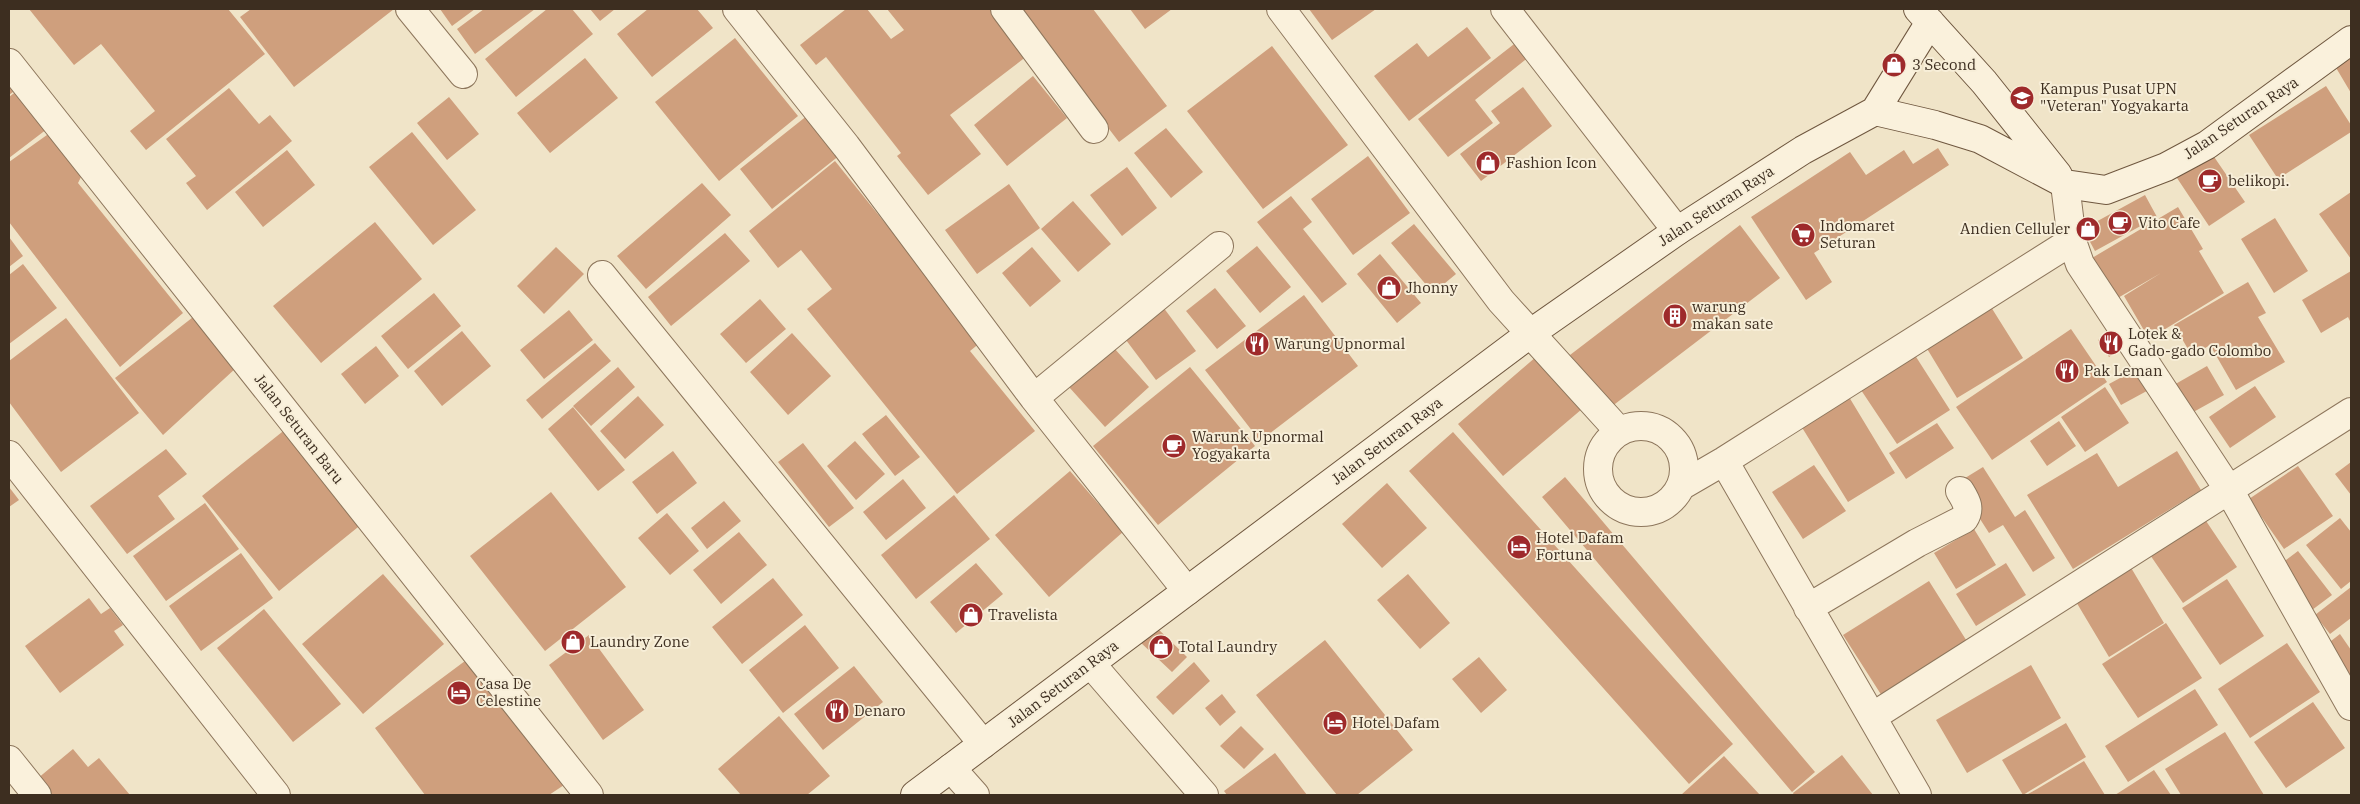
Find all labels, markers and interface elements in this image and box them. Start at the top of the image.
shop icon: 3 Second [1881,52,1907,78]
place label: 3 Second [1912,55,1976,74]
street label: Jalan Seturan Raya [2180,72,2302,163]
place label: Kampus Pusat UPN "Veteran" Yogyakarta [2040,79,2189,115]
school or university icon: Kampus Pusat UPN "Veteran" Yogyakarta [2009,85,2035,111]
shop icon: Fashion Icon [1475,150,1501,176]
place label: Fashion Icon [1506,153,1597,172]
street label: Jalan Seturan Raya [1654,161,1777,250]
cafe icon: belikopi. [2197,168,2223,194]
place label: belikopi. [2228,171,2289,190]
cafe icon: Vito Cafe [2107,210,2133,236]
place label: Vito Cafe [2138,213,2200,232]
place label: Indomaret Seturan [1820,216,1895,252]
shop icon: Andien Celluler [2075,216,2101,242]
place label: Andien Celluler [1960,219,2070,238]
supermarket icon: Indomaret Seturan [1790,222,1816,248]
shop icon: Jhonny [1376,275,1402,301]
place label: Jhonny [1406,278,1458,297]
place label: warung makan sate [1692,297,1773,333]
building icon: warung makan sate [1662,303,1688,329]
place label: Lotek & Gado-gado Colombo [2128,324,2271,360]
restaurant icon: Lotek & Gado-gado Colombo [2098,330,2124,356]
restaurant icon: Warung Upnormal [1244,331,1270,357]
place label: Warung Upnormal [1274,334,1405,353]
restaurant icon: Pak Leman [2054,358,2080,384]
place label: Pak Leman [2084,361,2163,380]
street label: Jalan Seturan Baru [250,370,348,488]
street label: Jalan Seturan Raya [1327,393,1446,489]
place label: Warunk Upnormal Yogyakarta [1192,427,1324,463]
cafe icon: Warunk Upnormal Yogyakarta [1161,433,1187,459]
place label: Hotel Dafam Fortuna [1536,528,1624,564]
hotel icon: Hotel Dafam Fortuna [1506,534,1532,560]
shop icon: Travelista [958,602,984,628]
place label: Travelista [988,605,1058,624]
shop icon: Laundry Zone [560,629,586,655]
place label: Laundry Zone [590,632,689,651]
shop icon: Total Laundry [1148,634,1174,660]
street label: Jalan Seturan Raya [1003,636,1122,732]
place label: Total Laundry [1178,637,1277,656]
place label: Casa De Celestine [476,674,541,710]
hotel icon: Casa De Celestine [446,680,472,706]
restaurant icon: Denaro [824,698,850,724]
place label: Denaro [854,701,906,720]
hotel icon: Hotel Dafam [1322,710,1348,736]
place label: Hotel Dafam [1352,713,1440,732]

